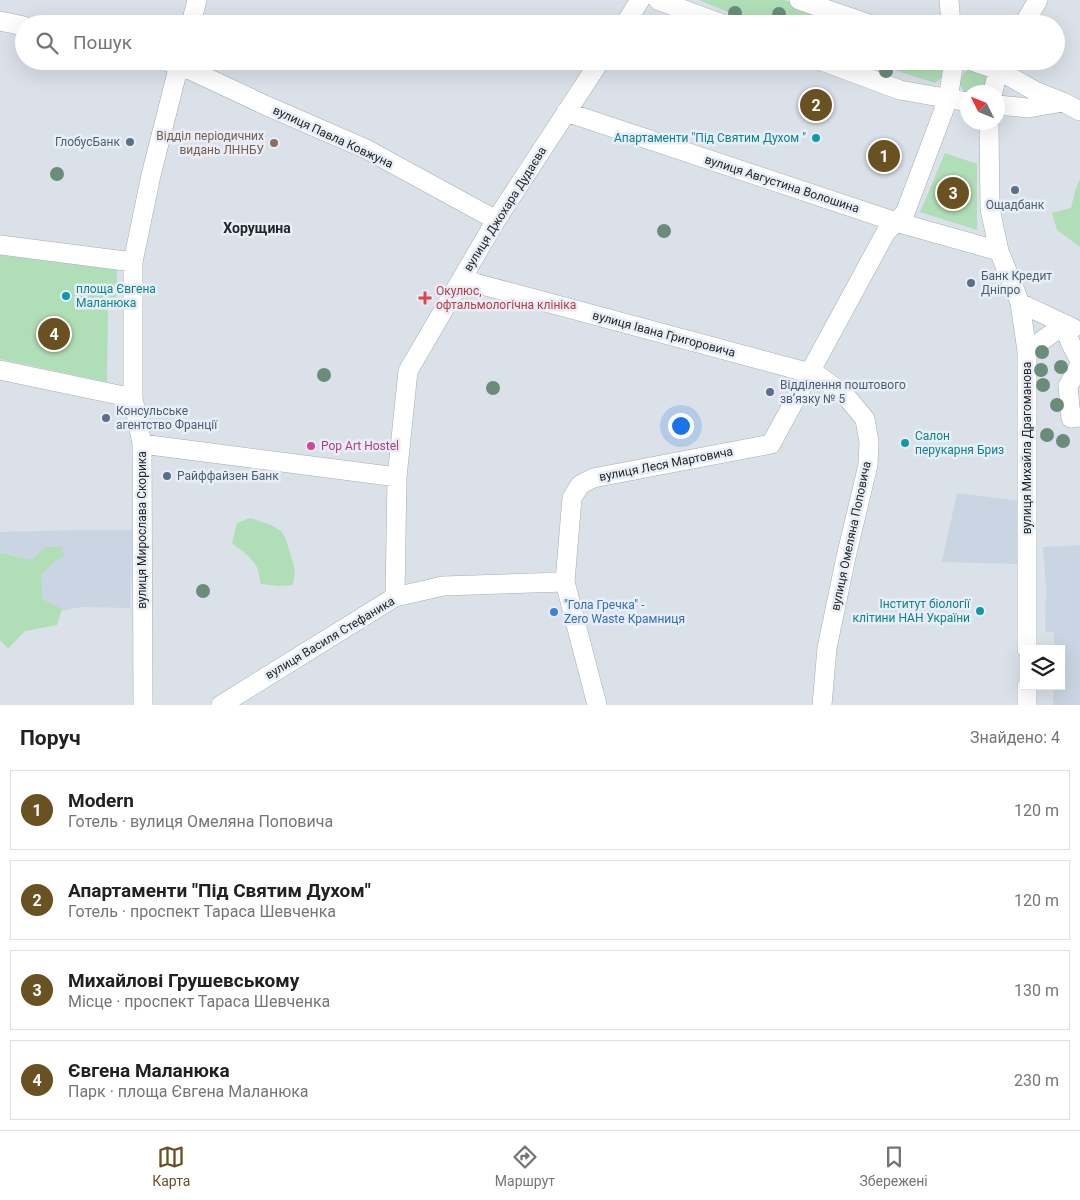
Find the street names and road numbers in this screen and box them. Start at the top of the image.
street label: вулиця Павла Ковжуна [271,103,395,171]
street label: вулиця Джохара Дудаєва [461,144,549,274]
street label: вулиця Августина Волошина [703,152,861,216]
street label: вулиця Івана Григоровича [591,308,737,360]
street label: вулиця Михайла Драгоманова [1020,362,1034,534]
street label: вулиця Леся Мартовича [598,444,734,484]
street label: вулиця Мирослава Скорика [135,451,149,609]
street label: вулиця Омеляна Поповича [828,460,874,612]
street label: вулиця Василя Стефаника [263,594,397,682]

